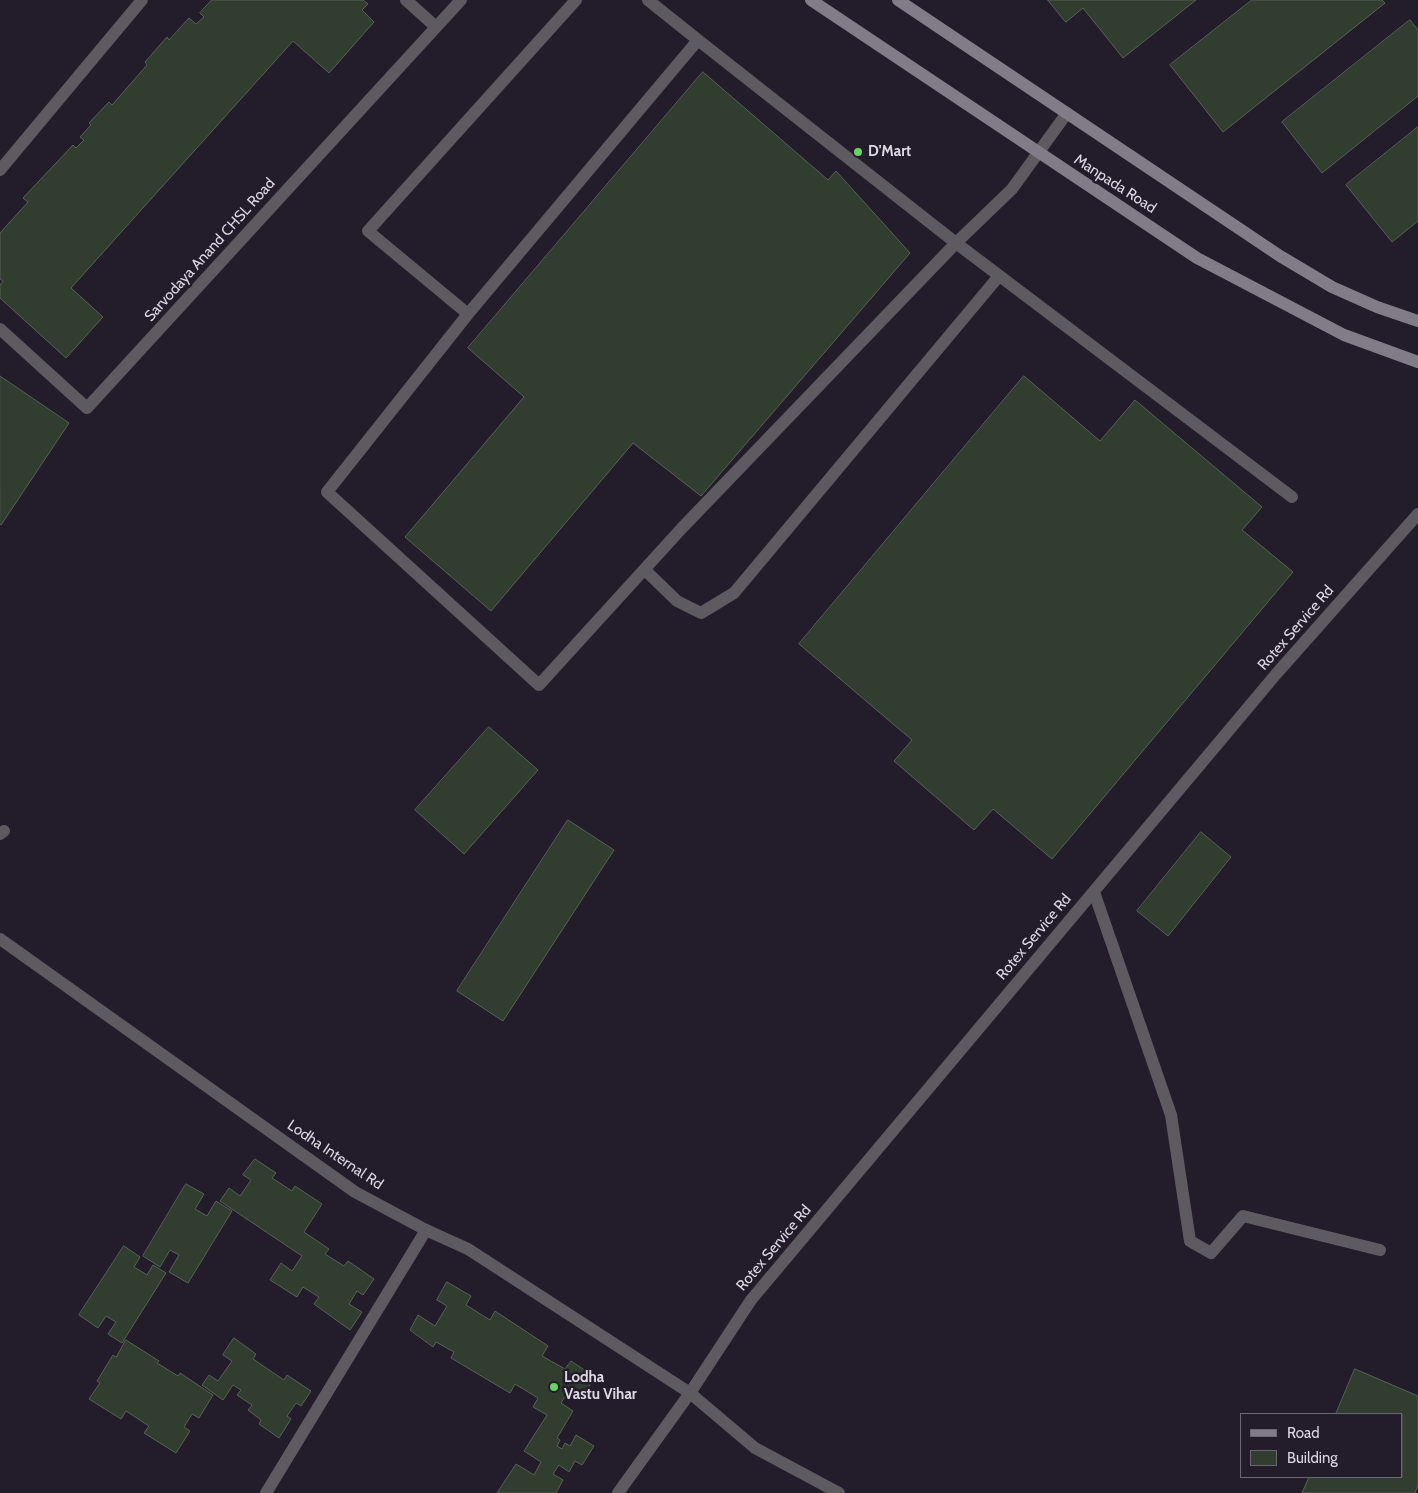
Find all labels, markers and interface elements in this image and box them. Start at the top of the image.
place label: D'Mart [868,143,911,161]
marker: D'Mart [852,146,864,158]
street label: Manpada Road [1070,151,1160,217]
street label: Sarvodaya Anand CHSL Road [141,175,279,325]
street label: Rotex Service Rd [1254,582,1338,674]
street label: Rotex Service Rd [993,890,1075,984]
street label: Lodha Internal Rd [284,1116,386,1194]
street label: Rotex Service Rd [733,1201,815,1295]
place label: Lodha Vastu Vihar [564,1369,637,1404]
marker: Lodha Vastu Vihar [548,1381,560,1393]
legend [1240,1413,1403,1478]
text: Road [1287,1424,1320,1442]
text: Building [1287,1449,1338,1467]

